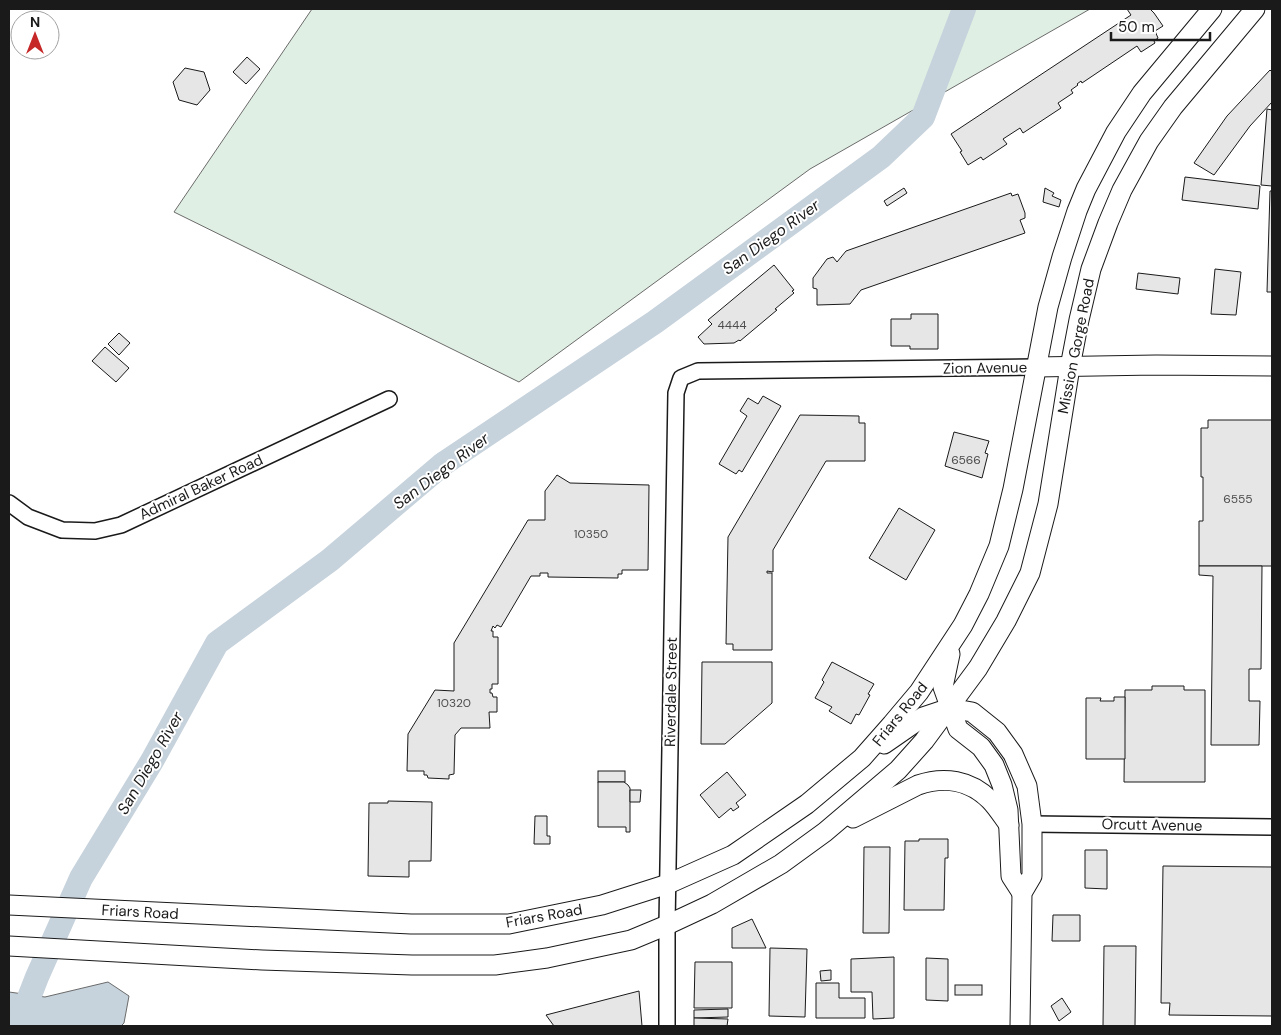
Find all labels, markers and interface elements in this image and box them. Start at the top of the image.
north arrow [10,10,60,60]
scale bar [1111,10,1210,42]
text: N [30,13,40,31]
text: 50 m [1118,17,1155,37]
water label: San Diego River [718,194,825,279]
street label: Mission Gorge Road [1053,277,1099,415]
house number: 4444 [717,317,747,333]
street label: Zion Avenue [943,357,1027,379]
water label: San Diego River [389,427,494,514]
street label: Admiral Baker Road [136,450,266,524]
house number: 6566 [951,452,981,468]
house number: 6555 [1223,491,1253,507]
house number: 10350 [574,526,608,542]
street label: Riverdale Street [660,637,682,747]
street label: Friars Road [868,678,932,750]
house number: 10320 [437,695,471,711]
water label: San Diego River [112,707,188,818]
street label: Orcutt Avenue [1101,814,1203,836]
street label: Friars Road [504,899,584,933]
street label: Friars Road [101,900,179,924]

